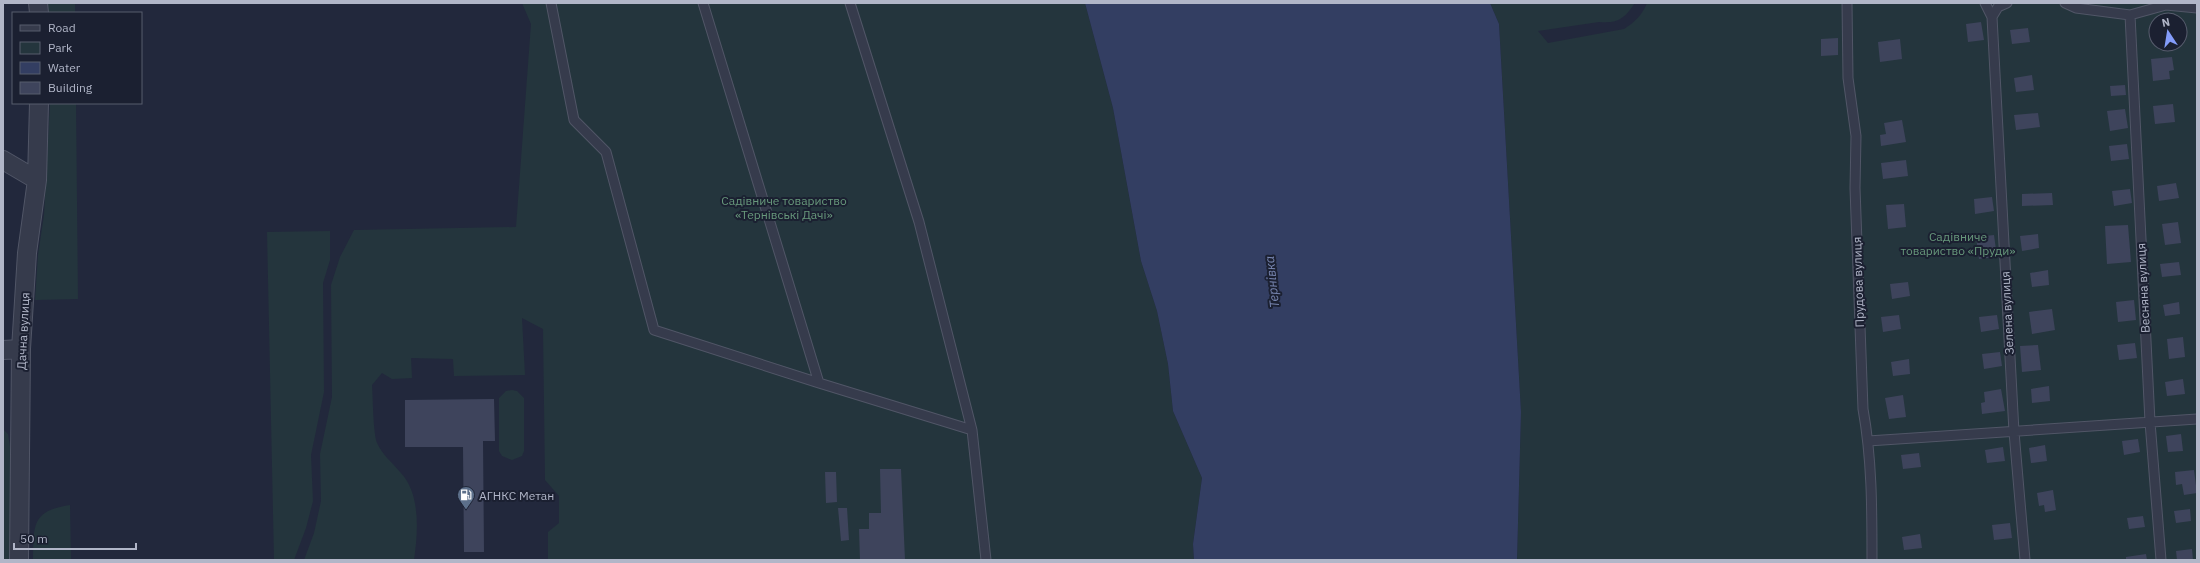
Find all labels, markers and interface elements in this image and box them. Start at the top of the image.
legend [12,12,142,104]
north arrow [2148,12,2188,52]
text: N [2161,15,2171,30]
text: Road [48,20,76,35]
text: Park [48,40,73,55]
text: Water [48,60,81,75]
text: Building [48,80,93,95]
park label: Садівниче товариство «Тернівські Дачі» [721,193,847,222]
park label: Садівниче товариство «Пруди» [1901,229,2015,258]
street label: Прудова вулиця [1849,236,1867,328]
street label: Весняна вулиця [2133,243,2153,333]
water label: Тернівка [1261,255,1283,309]
street label: Зелена вулиця [1997,271,2017,355]
street label: Дачна вулиця [13,292,33,370]
fuel station icon: АГНКС Метан [456,485,476,510]
place label: АГНКС Метан [479,488,554,503]
scale bar [14,525,136,551]
text: 50 m [20,531,48,546]

